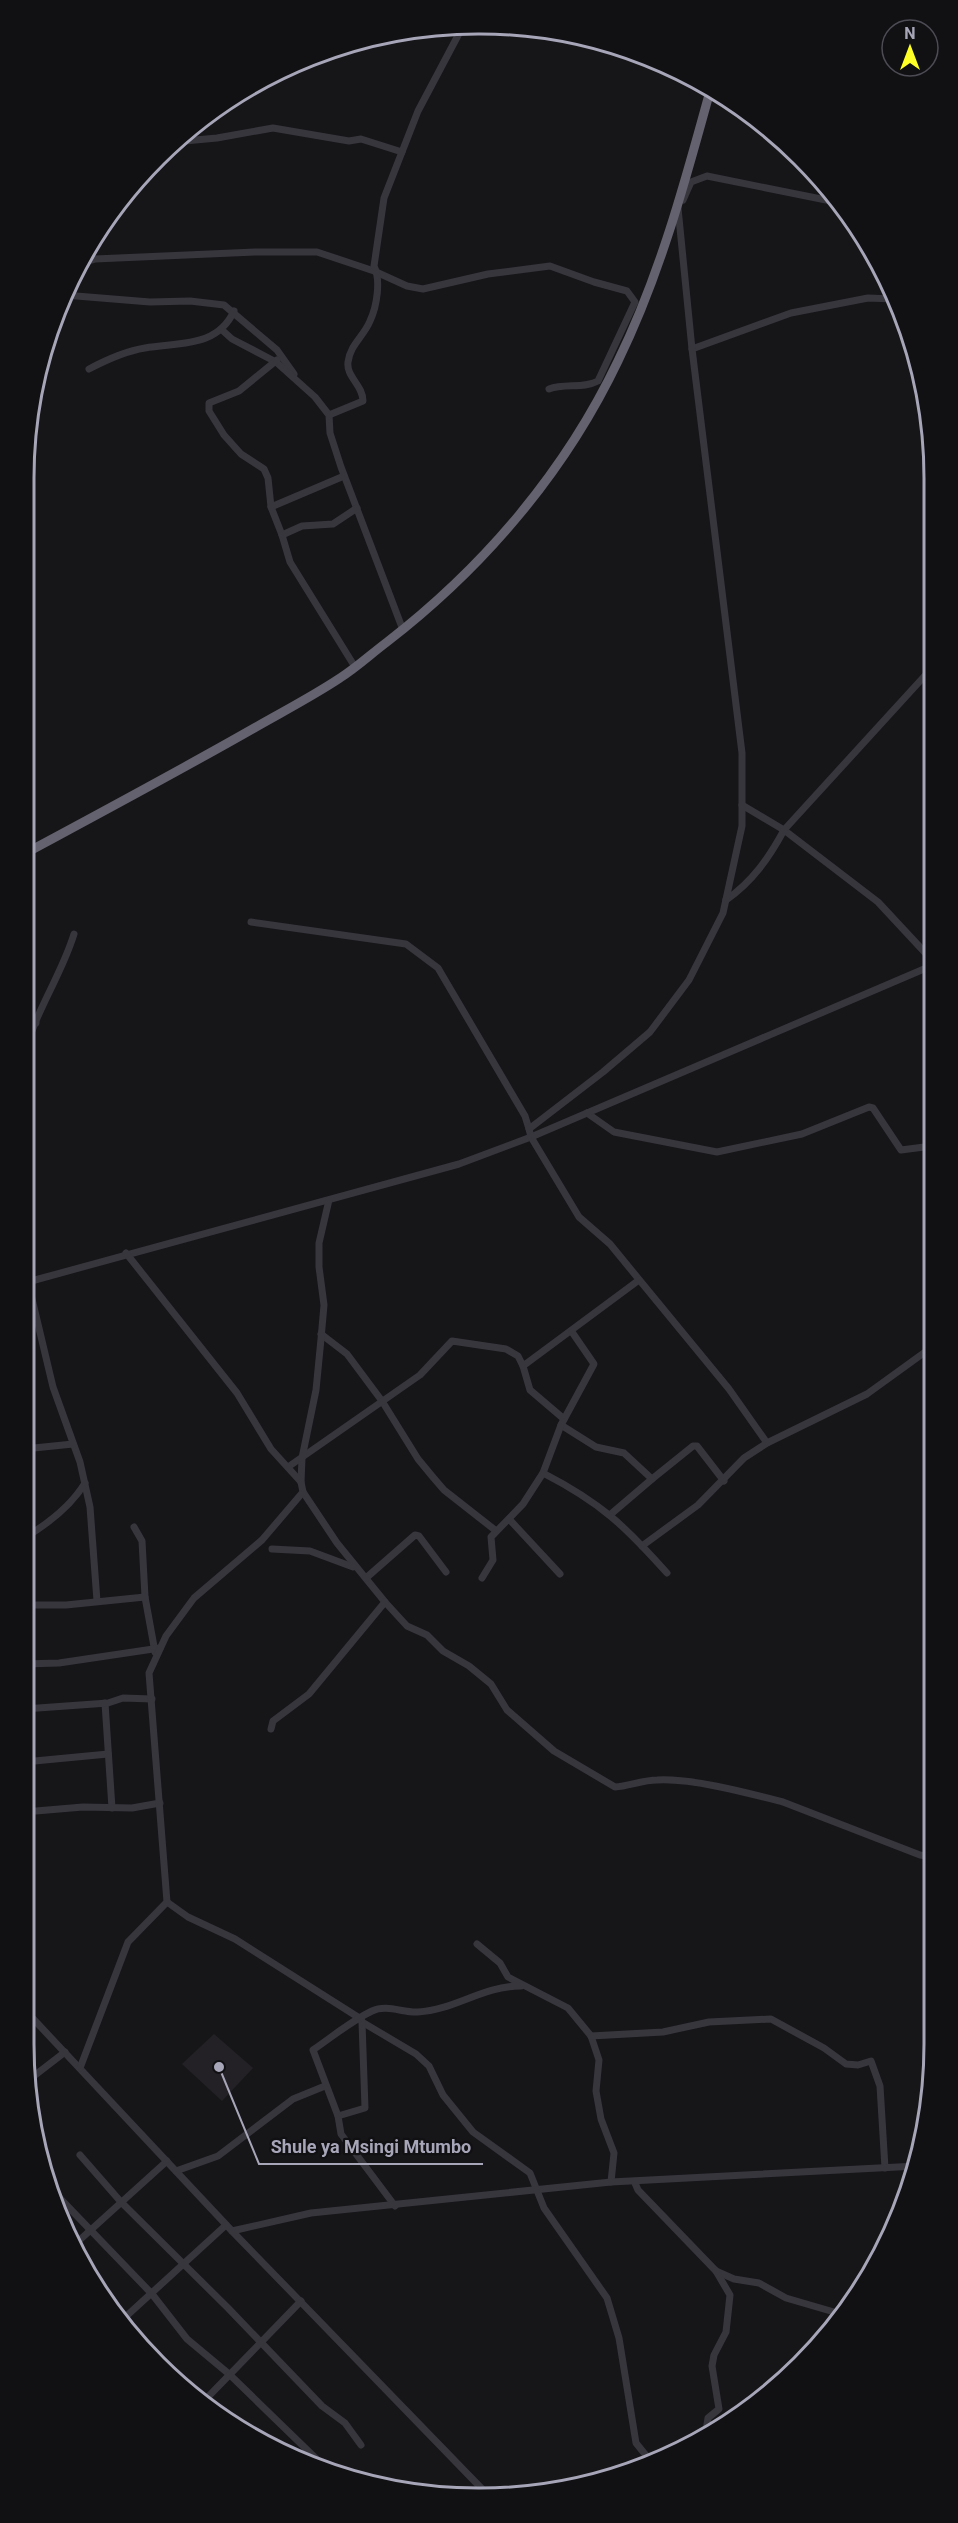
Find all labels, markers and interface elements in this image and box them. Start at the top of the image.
north arrow [880,18,940,78]
text: N [904,24,916,43]
callout: Shule ya Msingi Mtumbo [259,2128,483,2164]
text: Shule ya Msingi Mtumbo [271,2136,471,2157]

